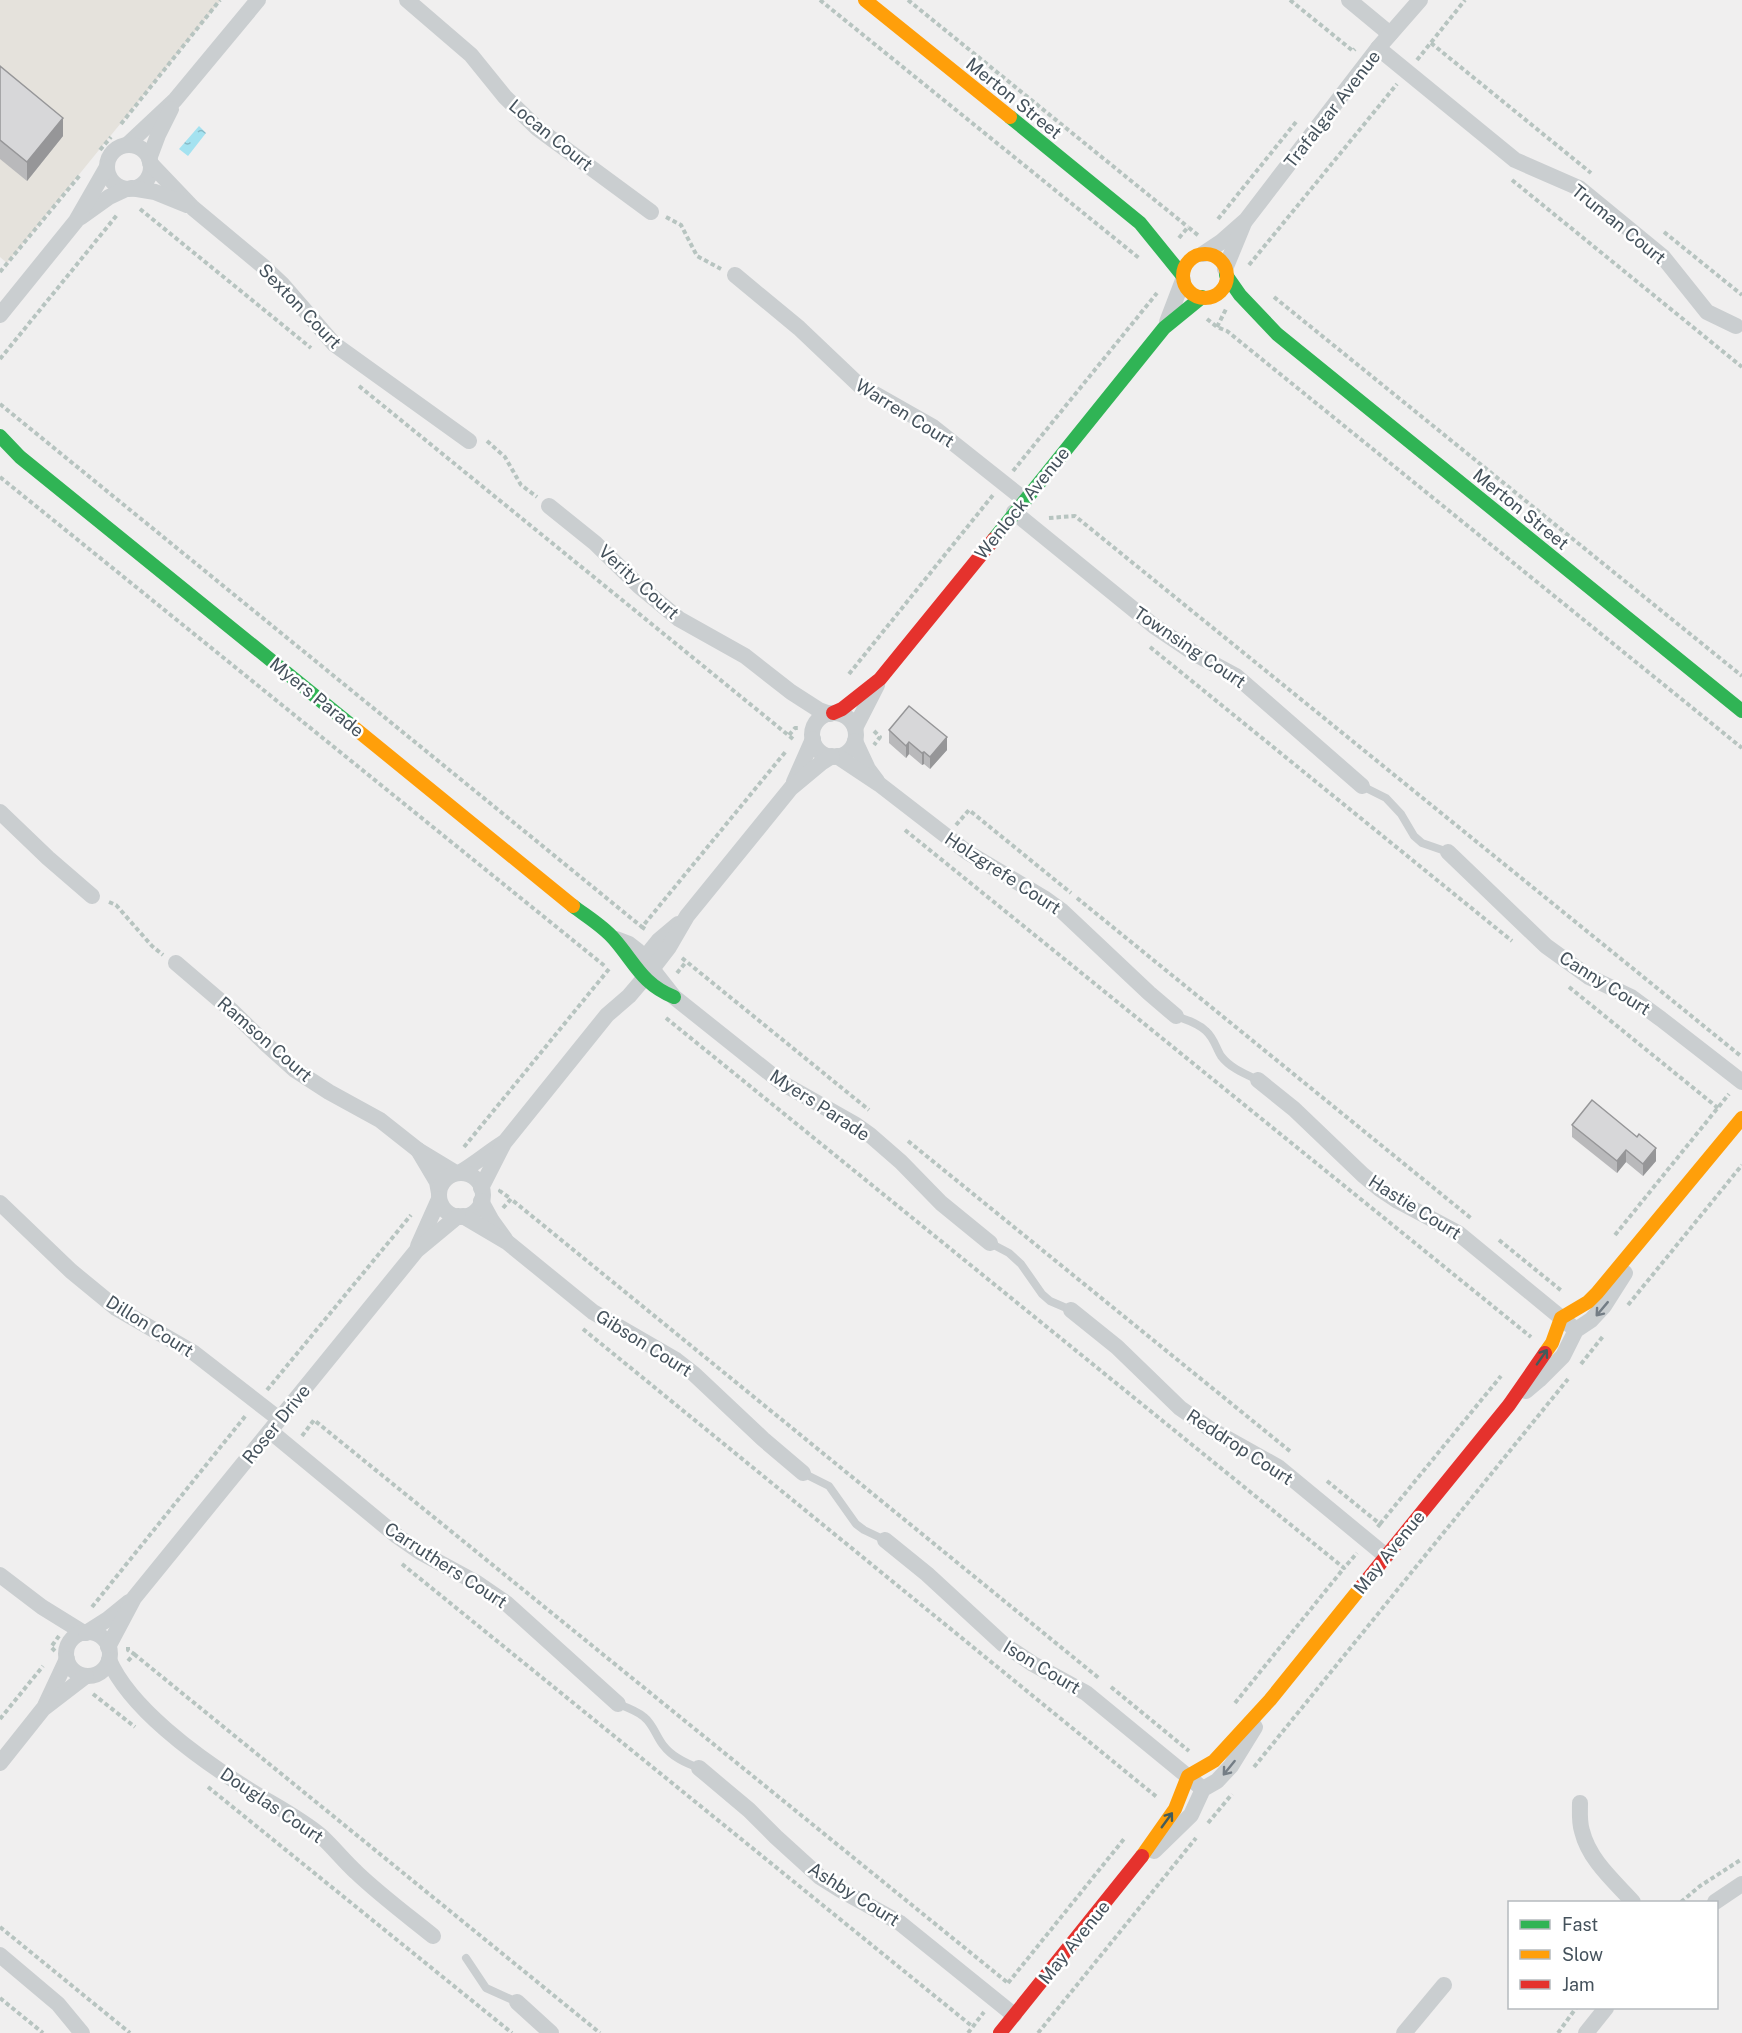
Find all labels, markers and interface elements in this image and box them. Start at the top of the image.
street label: Trafalgar Avenue [1280,46,1384,172]
street label: Merton Street [962,53,1066,143]
street label: Locan Court [505,95,597,175]
street label: Truman Court [1568,180,1670,268]
street label: Sexton Court [254,259,346,353]
street label: Warren Court [852,374,958,452]
street label: Wenlock Avenue [970,443,1074,563]
street label: Merton Street [1469,464,1573,554]
street label: Verity Court [595,540,683,624]
street label: Townsing Court [1130,602,1250,692]
street label: Myers Parade [266,653,368,741]
street label: Holzgrefe Court [941,828,1065,918]
street label: Canny Court [1556,947,1654,1019]
street label: Ramson Court [213,992,317,1086]
street label: Myers Parade [766,1065,874,1145]
street label: Hastie Court [1365,1170,1465,1244]
street label: Dillon Court [102,1291,198,1361]
one-way arrow [1595,1300,1608,1316]
street label: Gibson Court [592,1305,696,1381]
one-way arrow [1537,1349,1549,1366]
street label: Roser Drive [238,1380,314,1468]
street label: Reddrop Court [1183,1405,1297,1489]
street label: May Avenue [1349,1506,1429,1598]
street label: Carruthers Court [381,1518,511,1612]
street label: Ison Court [1000,1636,1084,1698]
one-way arrow [1223,1760,1236,1776]
street label: Douglas Court [216,1763,328,1847]
one-way arrow [1161,1813,1173,1829]
street label: Ashby Court [805,1858,903,1930]
street label: May Avenue [1034,1896,1114,1988]
legend [1508,1901,1718,2009]
text: Fast [1562,1914,1598,1935]
text: Slow [1562,1944,1603,1965]
text: Jam [1562,1974,1595,1995]

